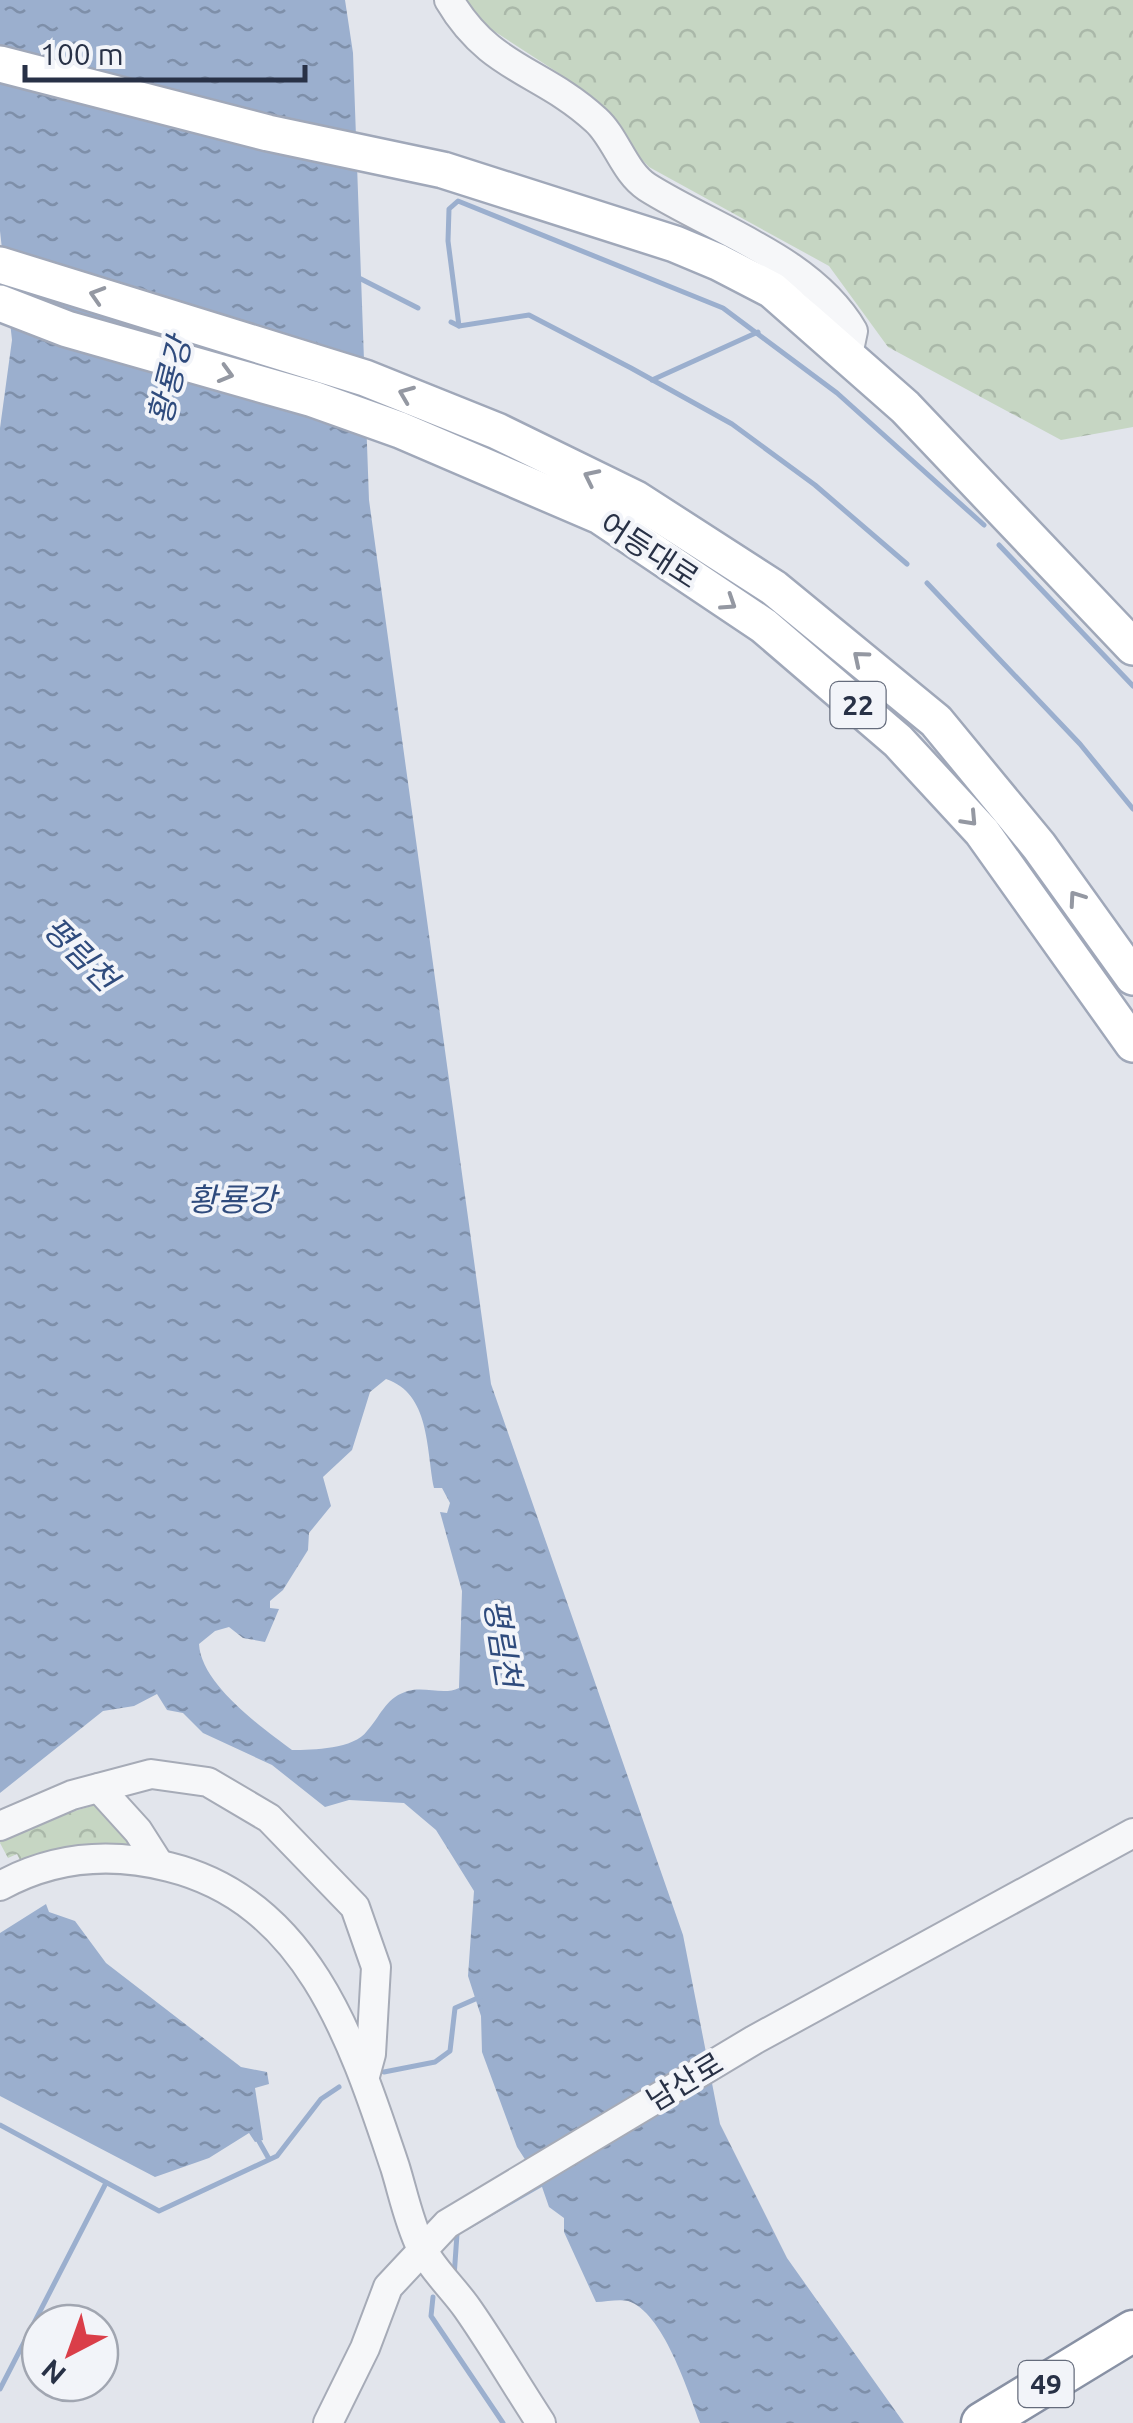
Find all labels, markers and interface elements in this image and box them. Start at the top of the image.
scale bar [25,20,305,82]
text: 100 m [40,37,124,71]
one-way arrow [89,286,106,307]
water label: 황룡강 [141,329,198,428]
one-way arrow [217,362,234,383]
one-way arrow [399,385,416,406]
one-way arrow [583,469,601,489]
street label: 어등대로 [594,506,705,594]
one-way arrow [718,590,736,609]
one-way arrow [853,652,871,670]
road number: 22 [830,682,886,728]
one-way arrow [958,807,976,826]
one-way arrow [1071,891,1088,909]
water label: 평림천 [37,909,127,1000]
water label: 황룡강 [188,1181,281,1217]
water label: 평림천 [478,1596,528,1693]
street label: 남산로 [640,2045,729,2117]
north arrow [20,2303,120,2403]
text: N [35,2354,71,2391]
road number: 49 [1018,2361,1074,2407]

